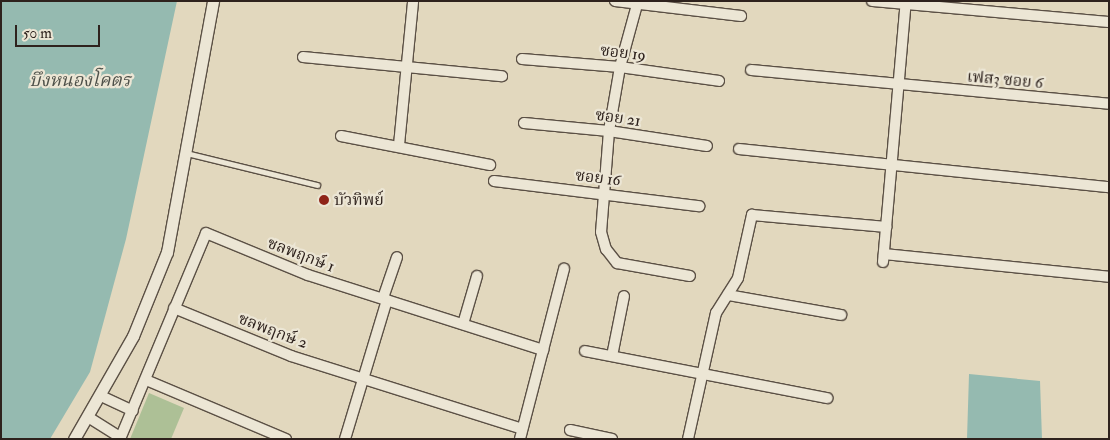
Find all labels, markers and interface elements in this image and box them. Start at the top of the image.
scale bar [18,15,102,47]
text: 50 m [23,24,52,43]
street label: ซอย 19 [599,41,647,65]
street label: เฟส3 ซอย 6 [966,67,1044,93]
water label: บึงหนองโคตร [29,70,131,92]
street label: ซอย 21 [594,105,642,131]
street label: ซอย 16 [574,166,622,190]
place label: บัวทิพย์ [334,190,384,210]
marker: บัวทิพย์ [318,194,330,206]
street label: ชลพฤกษ์ 1 [265,233,337,277]
street label: ชลพฤกษ์ 2 [236,309,310,353]

